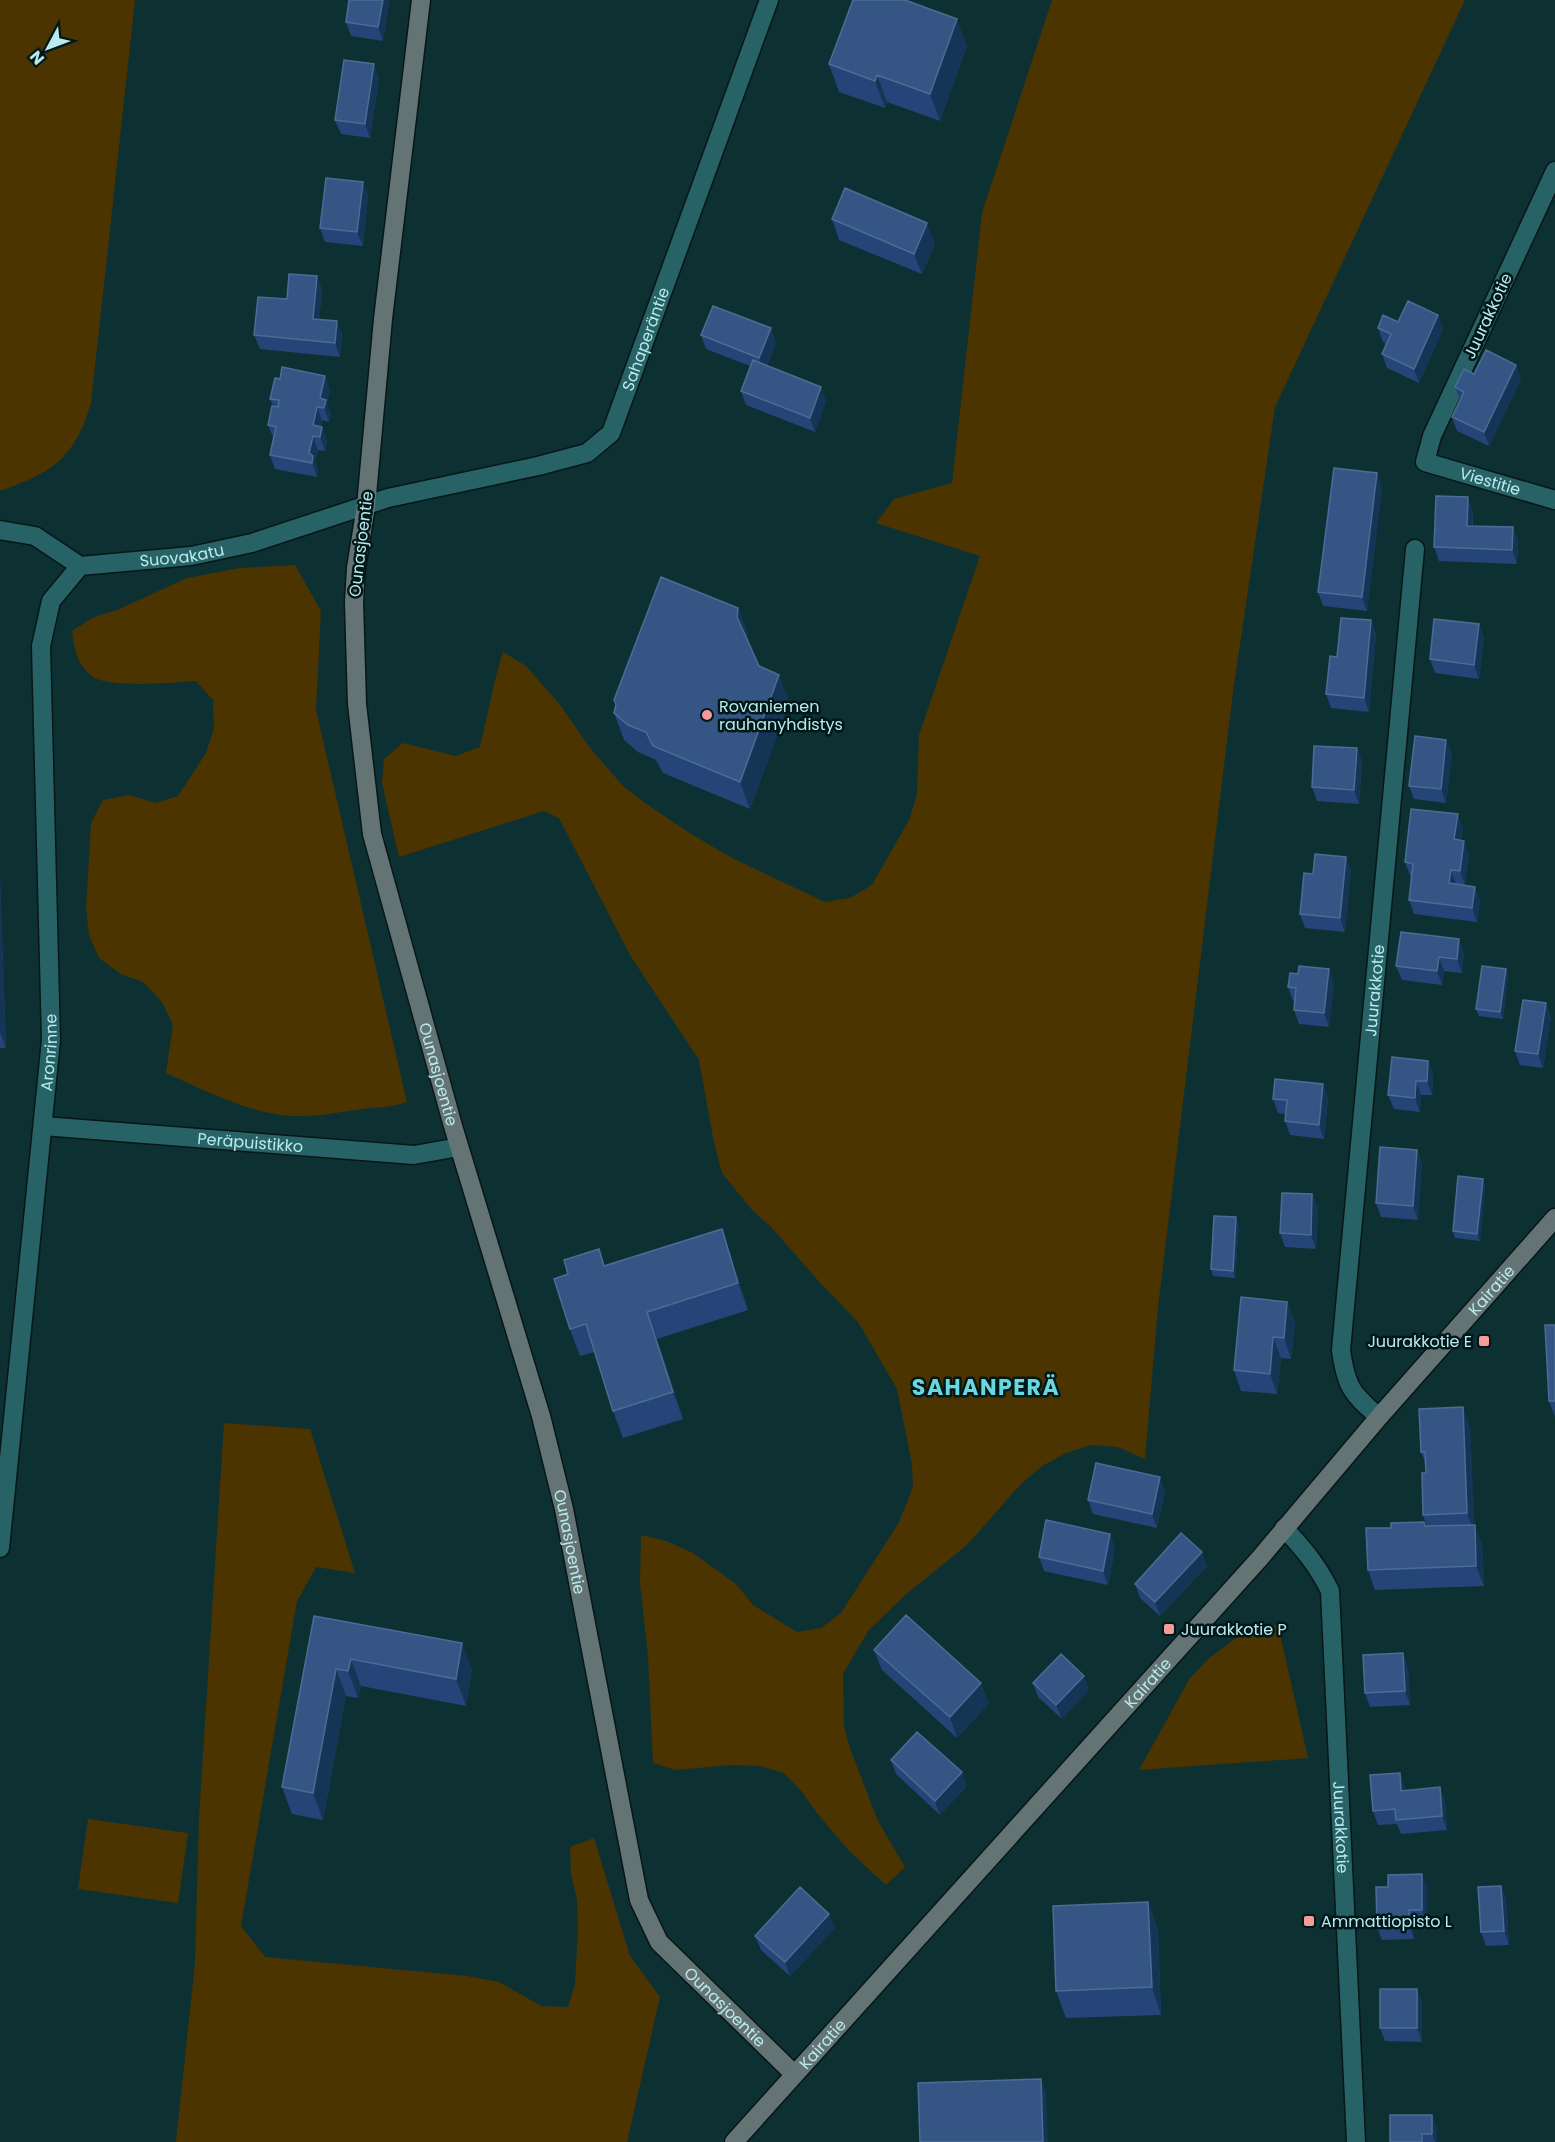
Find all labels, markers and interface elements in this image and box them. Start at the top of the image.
north arrow [18,18,78,78]
text: N [24,45,50,70]
street label: Juurakkotie [1458,269,1518,363]
street label: Sahaperäntie [616,284,675,394]
street label: Viestitie [1457,461,1523,501]
street label: Ounasjoentie [343,490,379,598]
street label: Suovakatu [139,538,226,572]
place label: Rovaniemen rauhanyhdistys [719,695,843,736]
marker: Rovaniemen rauhanyhdistys [700,708,714,722]
street label: Juurakkotie [1359,943,1390,1037]
street label: Aronrinne [34,1013,63,1092]
street label: Ounasjoentie [413,1020,464,1129]
street label: Peräpuistikko [197,1127,304,1158]
street label: Kairatie [1463,1260,1520,1320]
place label: Juurakkotie E [1367,1330,1472,1353]
marker: Juurakkotie E [1477,1334,1491,1348]
district label: SAHANPERÄ [912,1372,1060,1403]
street label: Ounasjoentie [548,1487,592,1596]
place label: Juurakkotie P [1181,1618,1287,1641]
marker: Juurakkotie P [1162,1622,1176,1636]
street label: Kairatie [1119,1652,1177,1713]
street label: Juurakkotie [1327,1781,1355,1874]
place label: Ammattiopisto L [1321,1910,1452,1933]
marker: Ammattiopisto L [1302,1914,1316,1928]
street label: Ounasjoentie [679,1961,771,2052]
street label: Kairatie [793,2014,851,2074]

